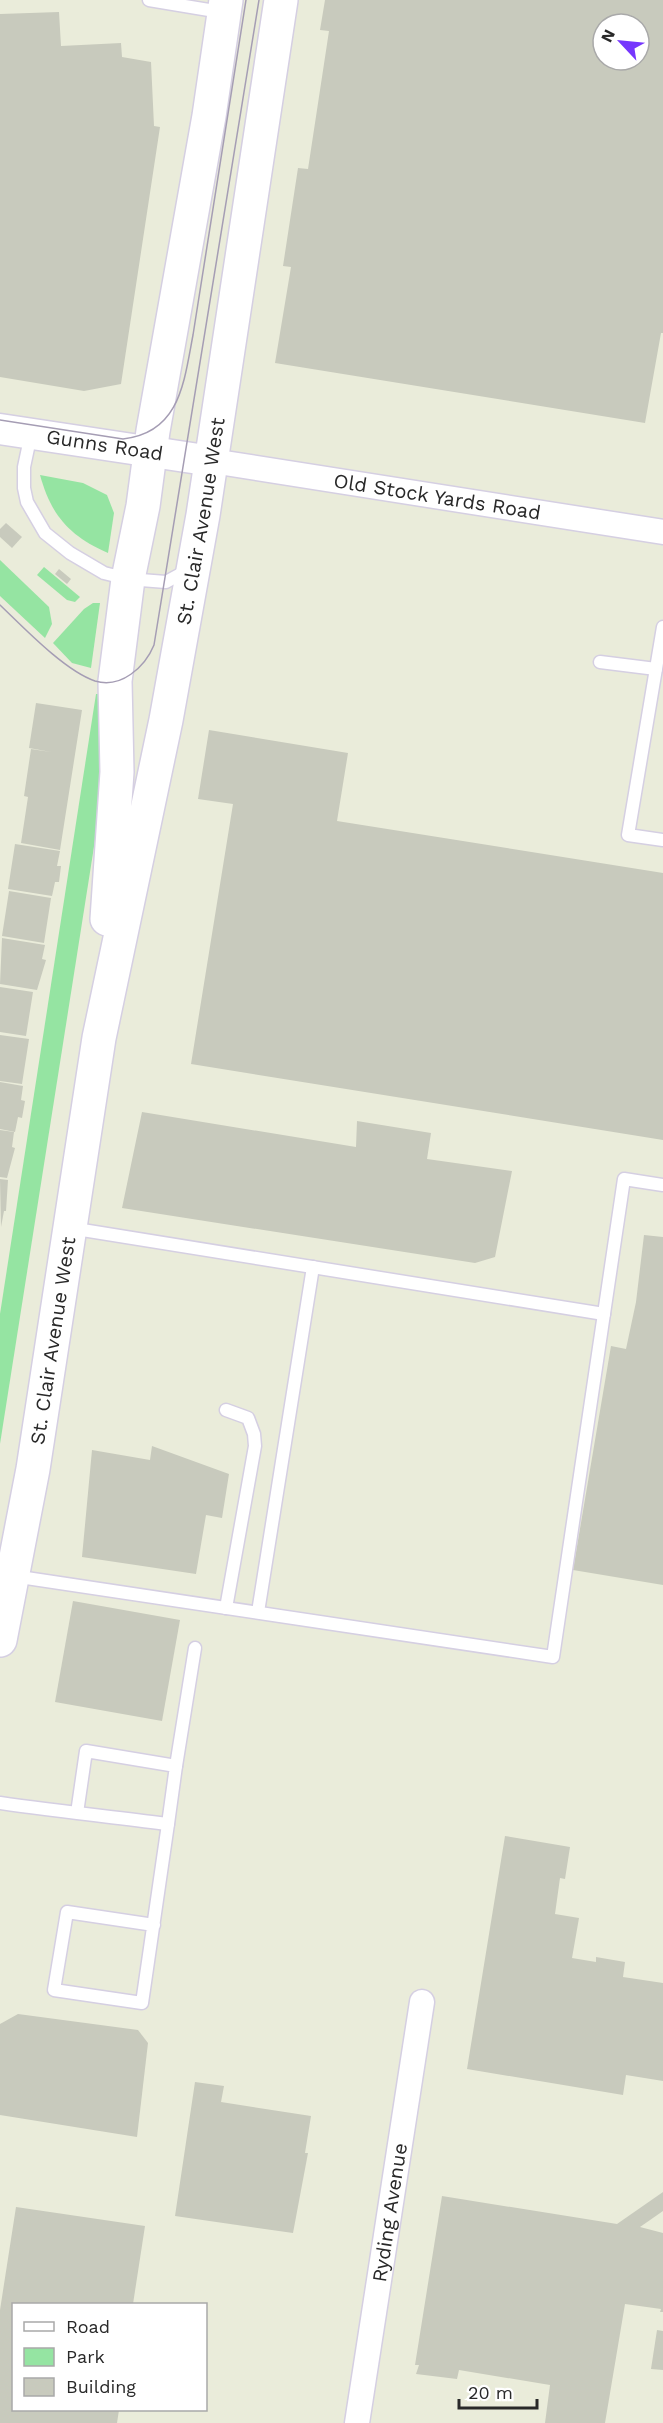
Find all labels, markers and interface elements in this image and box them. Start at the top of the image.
north arrow [591,12,651,72]
text: N [597,26,619,45]
street label: St. Clair Avenue West [171,415,230,627]
street label: Gunns Road [45,424,165,465]
street label: Old Stock Yards Road [332,468,543,525]
street label: St. Clair Avenue West [25,1235,80,1446]
street label: Ryding Avenue [367,2141,412,2284]
legend [12,2303,207,2411]
text: Road [66,2316,110,2337]
text: Park [66,2346,105,2367]
scale bar [459,2372,537,2410]
text: Building [66,2376,136,2397]
text: 20 m [468,2382,513,2403]

